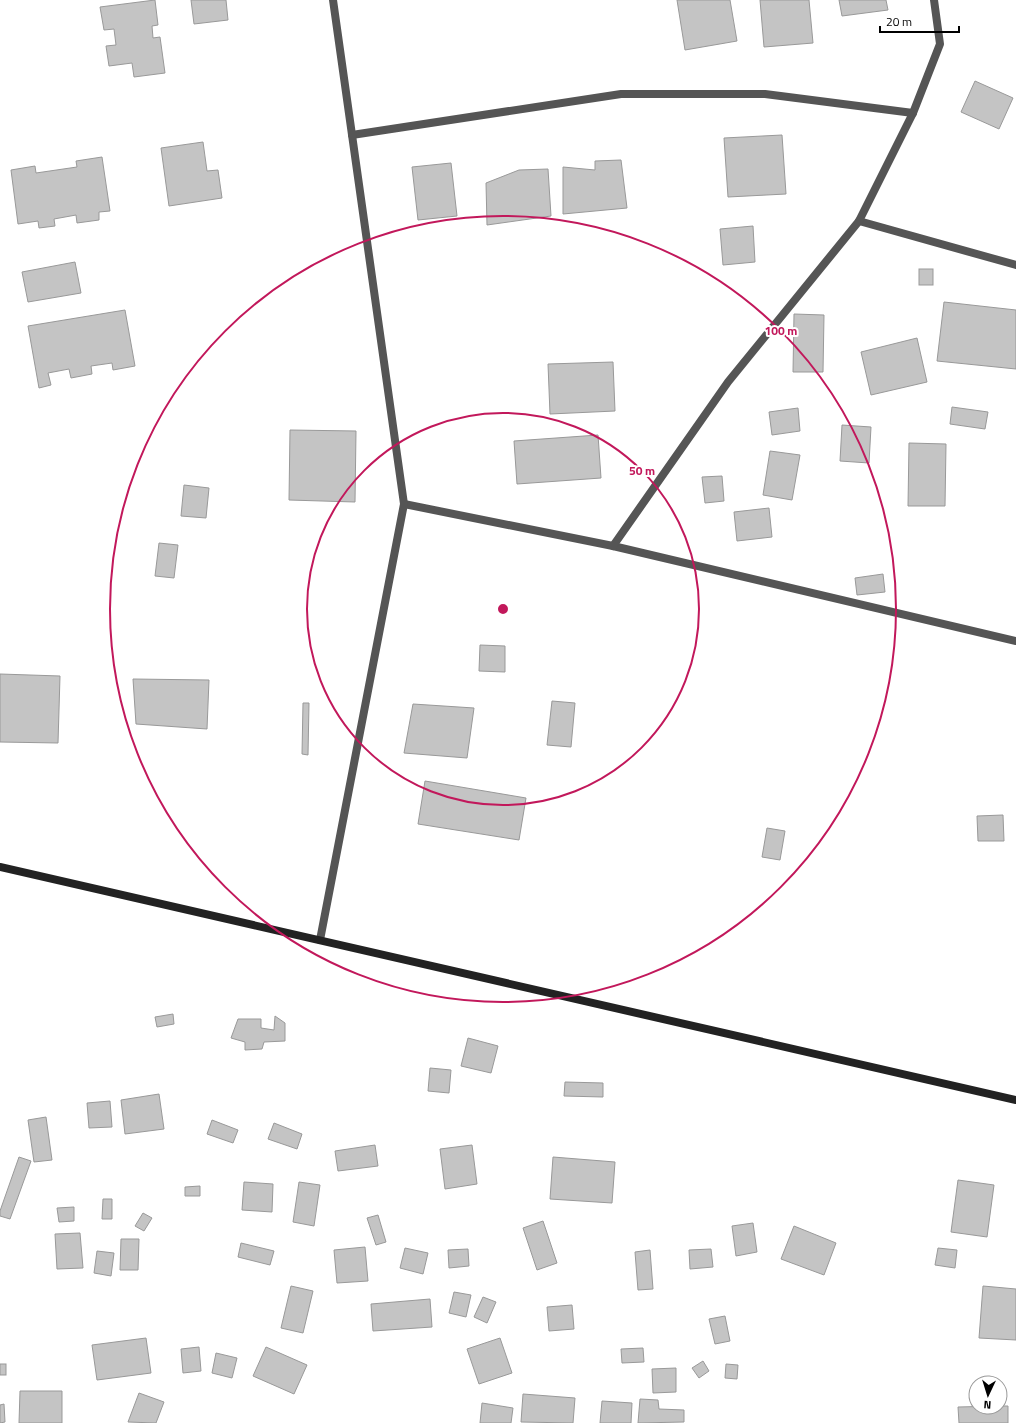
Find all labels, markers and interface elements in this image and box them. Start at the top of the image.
scale bar [880,8,959,34]
text: 20 m [886,12,912,31]
text: 100 m [765,321,797,340]
text: 50 m [629,461,655,480]
centre of rings [496,602,510,616]
north arrow [968,1375,1008,1415]
text: N [983,1397,992,1413]

